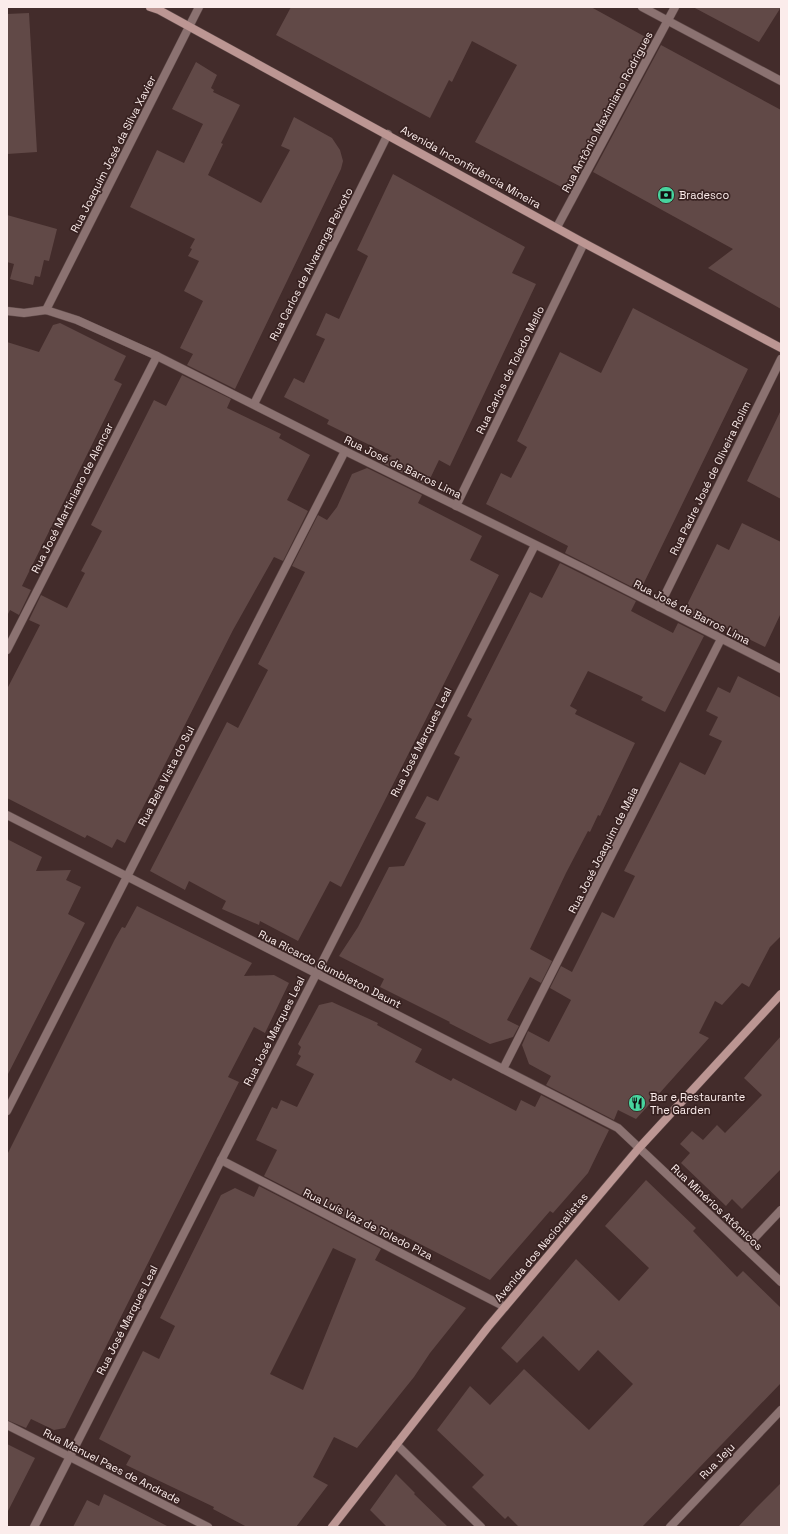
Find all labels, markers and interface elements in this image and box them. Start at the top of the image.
street label: Rua Antônio Maximiano Rodrigues [558,29,656,195]
street label: Rua Joaquim José da Silva Xavier [67,73,159,235]
street label: Avenida Inconfidência Mineira [398,122,544,212]
street label: Rua Carlos de Alvarenga Peixoto [266,185,356,343]
bank icon: Bradesco [656,185,676,205]
place label: Bradesco [679,188,729,202]
street label: Rua Carlos de Toledo Mello [473,303,547,436]
street label: Rua Padre José de Oliveira Rolim [666,399,754,557]
street label: Rua José Martiniano de Alencar [28,420,116,576]
street label: Rua José de Barros Lima [342,432,465,502]
street label: Rua José de Barros Lima [631,576,753,648]
street label: Rua José Marques Leal [387,685,455,799]
street label: Rua Bela Vista do Sul [135,724,197,828]
street label: Rua José Joaquim de Maia [565,784,641,916]
street label: Rua Ricardo Gumbleton Daunt [256,927,404,1011]
street label: Rua José Marques Leal [240,974,308,1088]
place label: Bar e Restaurante The Garden [650,1090,745,1117]
restaurant icon: Bar e Restaurante The Garden [627,1093,647,1113]
street label: Rua Minérios Atômicos [668,1161,766,1253]
street label: Rua Luís Vaz de Toledo Piza [301,1185,436,1263]
street label: Avenida dos Nacionalistas [491,1190,591,1304]
street label: Rua José Marques Leal [93,1263,161,1377]
street label: Rua Manuel Paes de Andrade [41,1425,183,1507]
street label: Rua Jeju [696,1440,738,1482]

